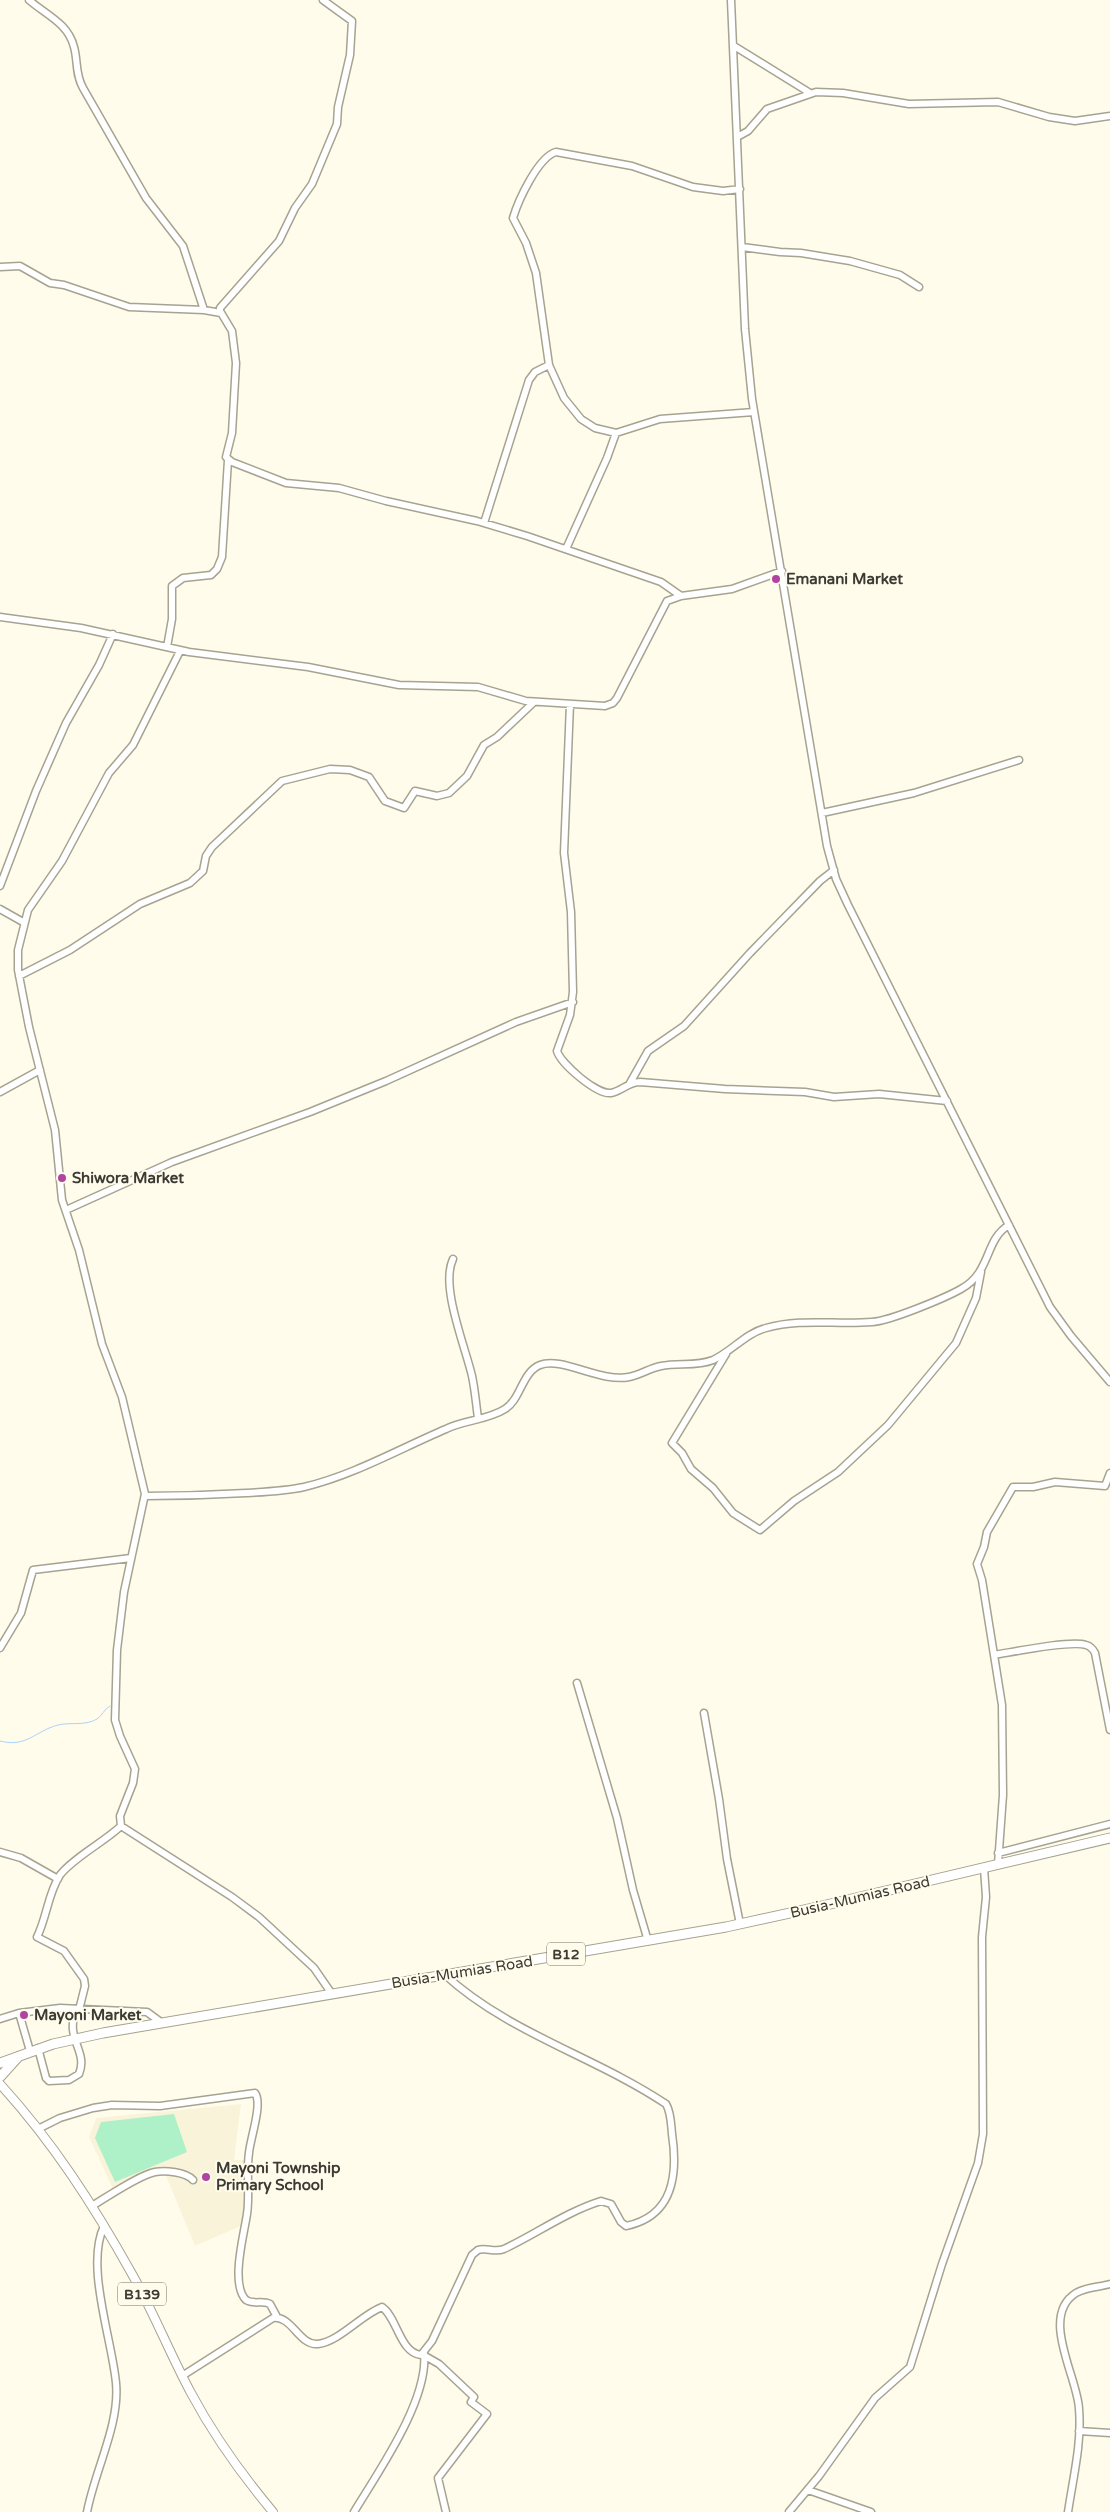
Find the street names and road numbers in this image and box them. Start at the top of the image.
street label: Busia-Mumias Road [788,1872,932,1922]
road number: B12 [547,1942,585,1966]
street label: Busia-Mumias Road [390,1952,534,1992]
road number: B139 [118,2282,166,2306]

